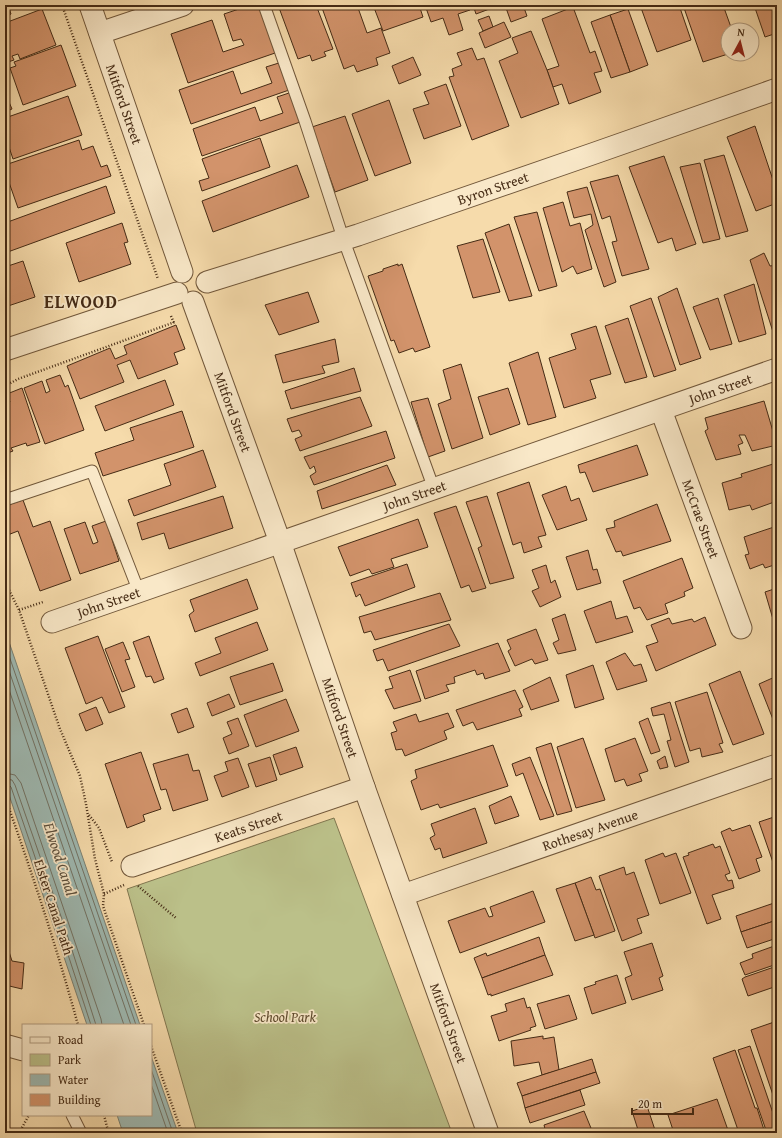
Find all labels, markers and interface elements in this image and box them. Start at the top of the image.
north arrow [720,22,760,62]
text: N [737,24,746,41]
street label: Mitford Street [101,61,147,147]
street label: Byron Street [455,167,531,210]
district label: ELWOOD [44,288,118,315]
street label: John Street [684,368,755,410]
street label: Mitford Street [209,369,257,455]
street label: John Street [378,475,449,516]
street label: McCrae Street [677,477,725,561]
street label: John Street [72,582,143,623]
street label: Mitford Street [317,675,363,761]
street label: Rothesay Avenue [540,804,641,856]
street label: Keats Street [212,805,285,847]
water label: Elwood Canal [38,818,82,899]
street label: Elster Canal Path [29,857,79,958]
street label: Mitford Street [425,980,472,1066]
park label: School Park [254,1007,317,1027]
legend [22,1024,152,1116]
text: Road [58,1031,84,1048]
text: Park [58,1051,82,1068]
text: Water [58,1071,88,1088]
scale bar [632,1090,693,1116]
text: Building [58,1091,101,1108]
text: 20 m [638,1095,662,1112]

